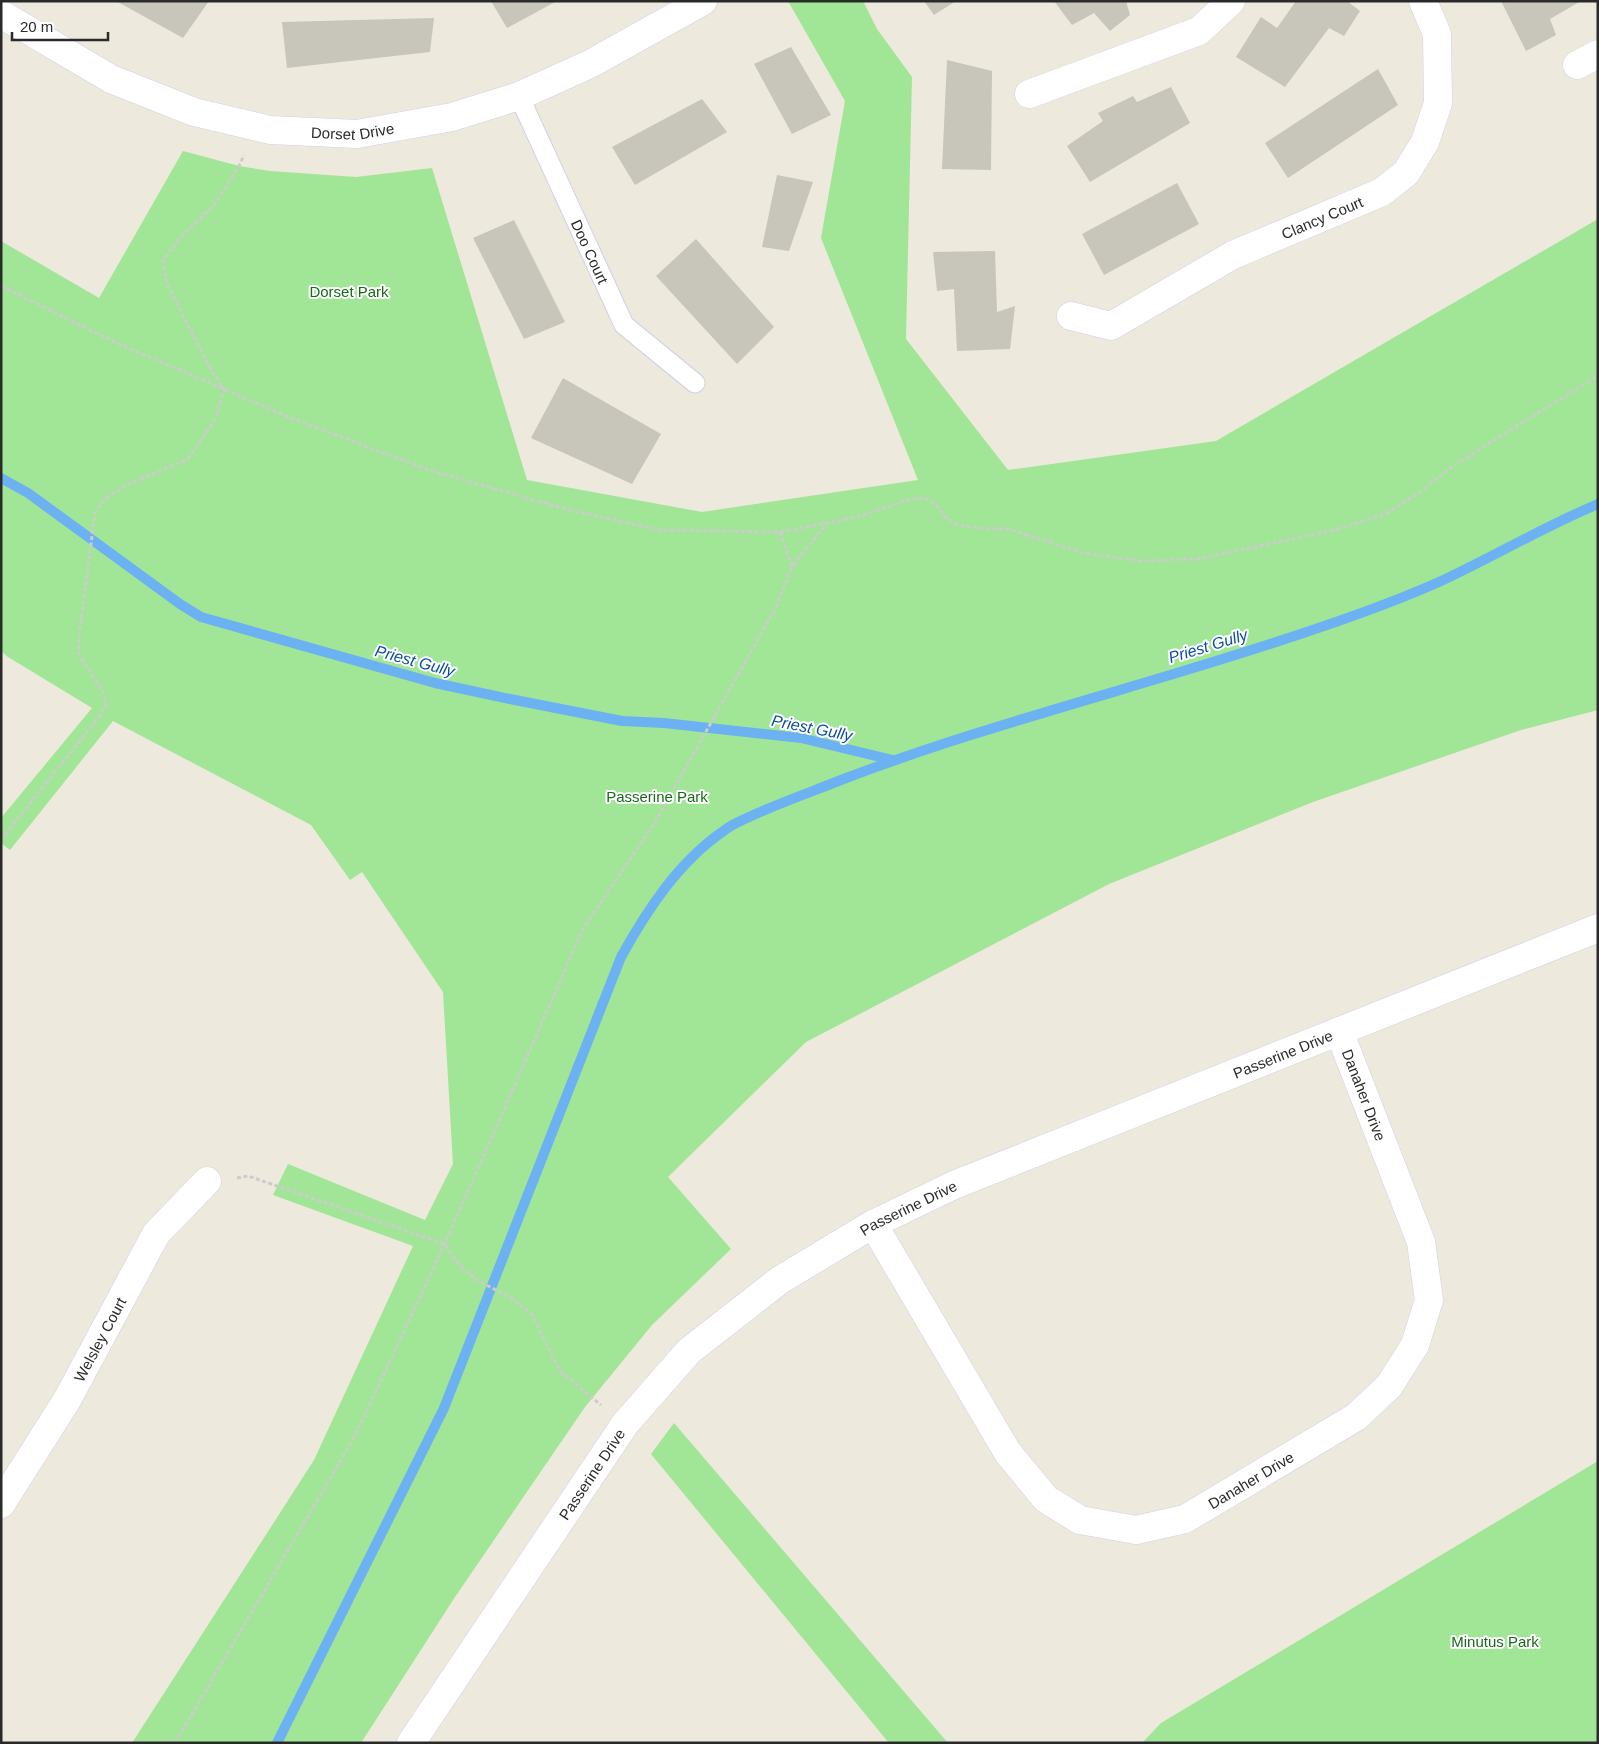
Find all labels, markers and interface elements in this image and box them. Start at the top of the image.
scale bar [12,10,109,42]
text: 20 m [20,18,53,35]
street label: Dorset Drive [311,119,395,143]
street label: Clancy Court [1279,192,1366,242]
street label: Doo Court [568,217,613,287]
park label: Dorset Park [309,283,389,300]
water label: Priest Gully [1166,626,1251,666]
water label: Priest Gully [373,642,458,680]
water label: Priest Gully [770,712,855,744]
park label: Passerine Park [606,788,708,805]
street label: Passerine Drive [1230,1026,1335,1081]
street label: Danaher Drive [1339,1047,1389,1143]
street label: Passerine Drive [856,1177,959,1239]
street label: Welsley Court [70,1294,129,1384]
street label: Passerine Drive [555,1425,628,1523]
street label: Danaher Drive [1205,1448,1297,1512]
park label: Minutus Park [1451,1633,1539,1650]

